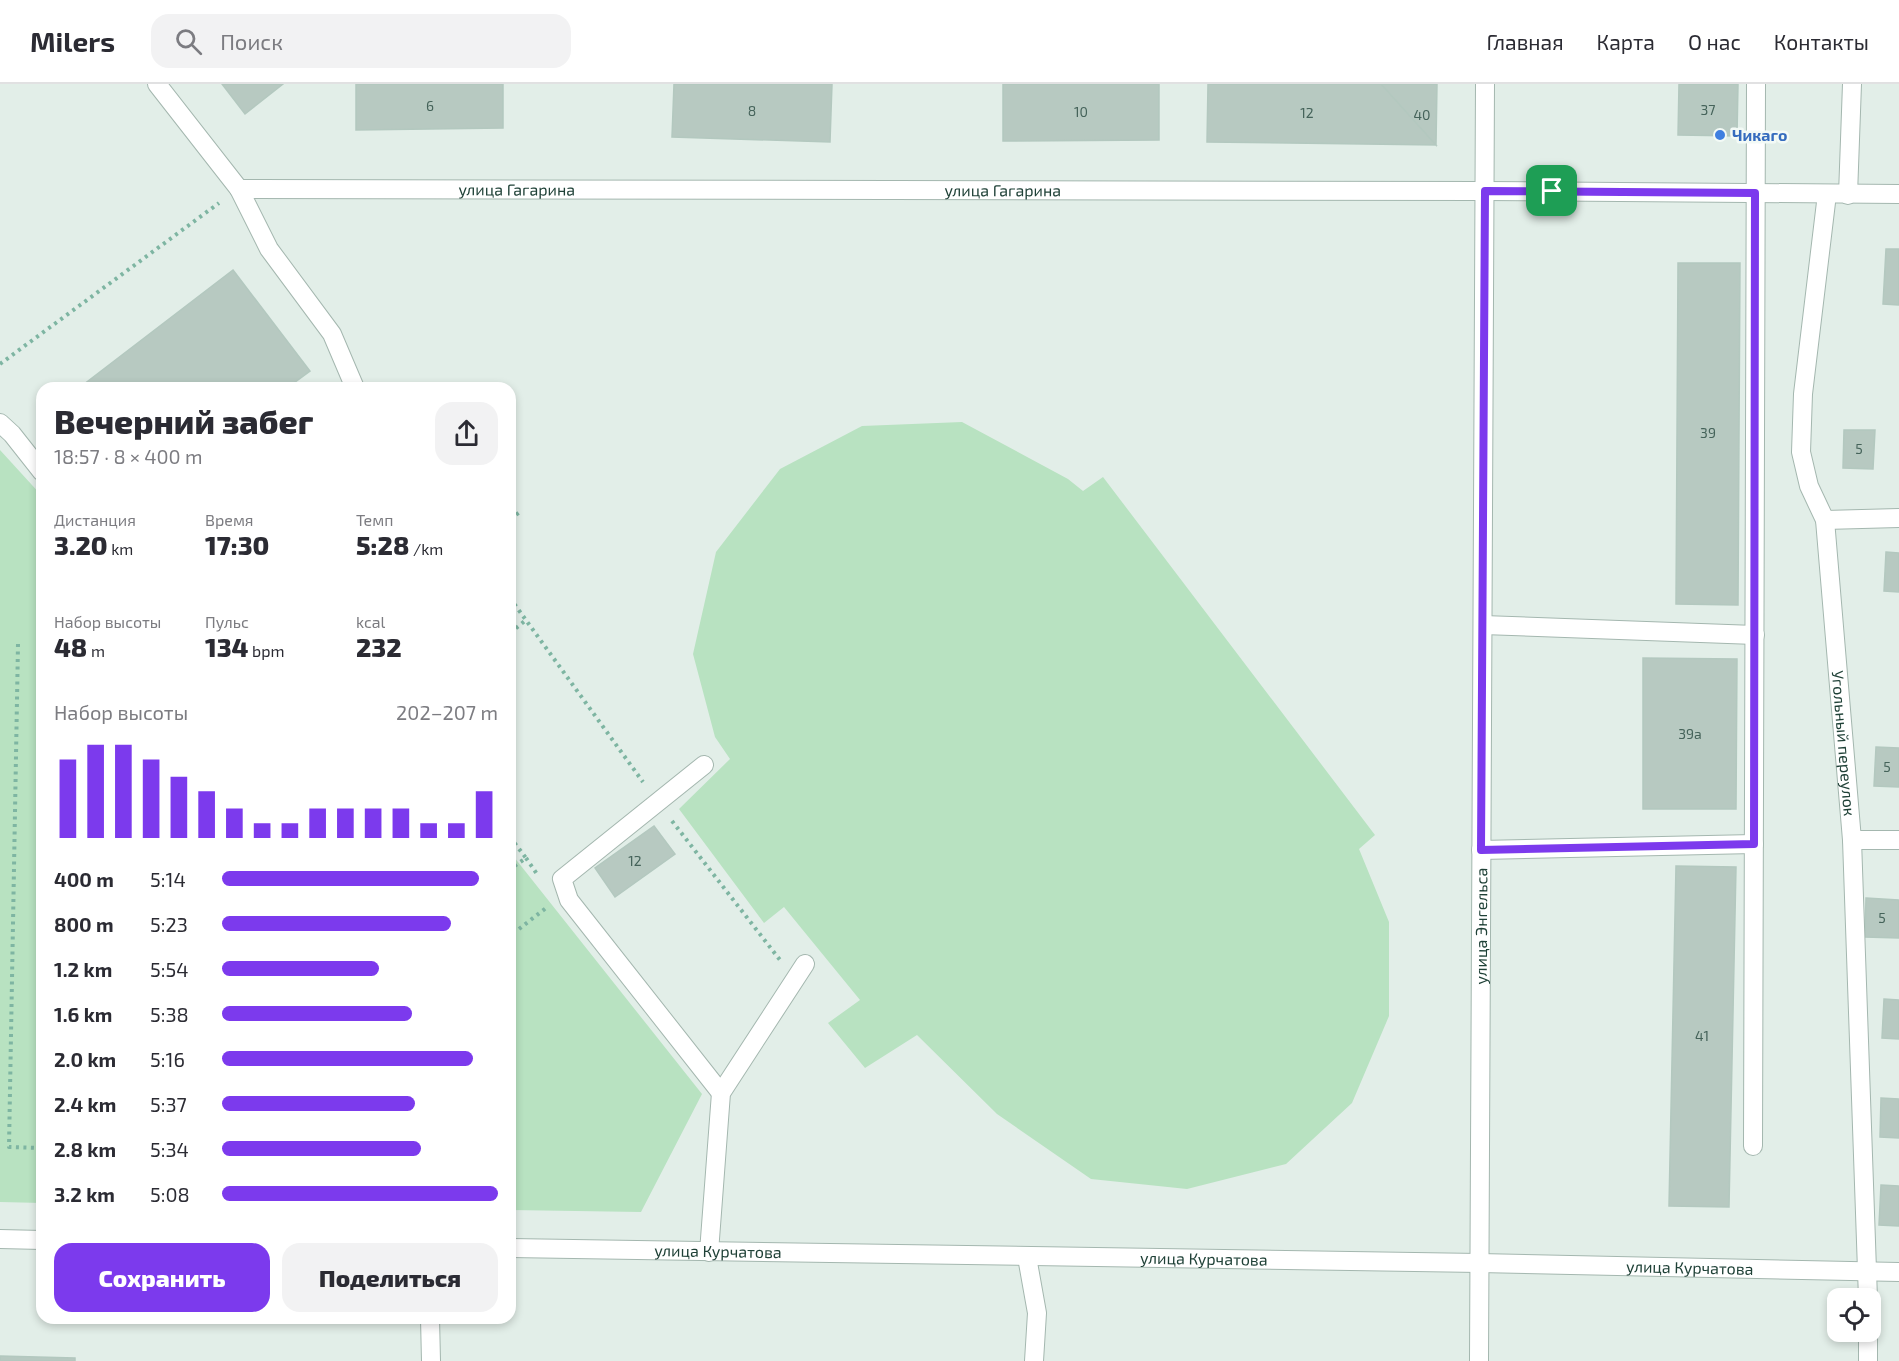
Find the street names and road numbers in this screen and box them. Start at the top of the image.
street label: улица Гагарина [458,179,575,199]
street label: улица Гагарина [944,180,1061,200]
street label: Угольный переулок [1829,670,1860,817]
street label: улица Энгельса [1471,868,1491,984]
street label: улица Курчатова [654,1240,782,1261]
street label: улица Курчатова [1140,1248,1268,1269]
street label: улица Курчатова [1626,1256,1754,1278]

